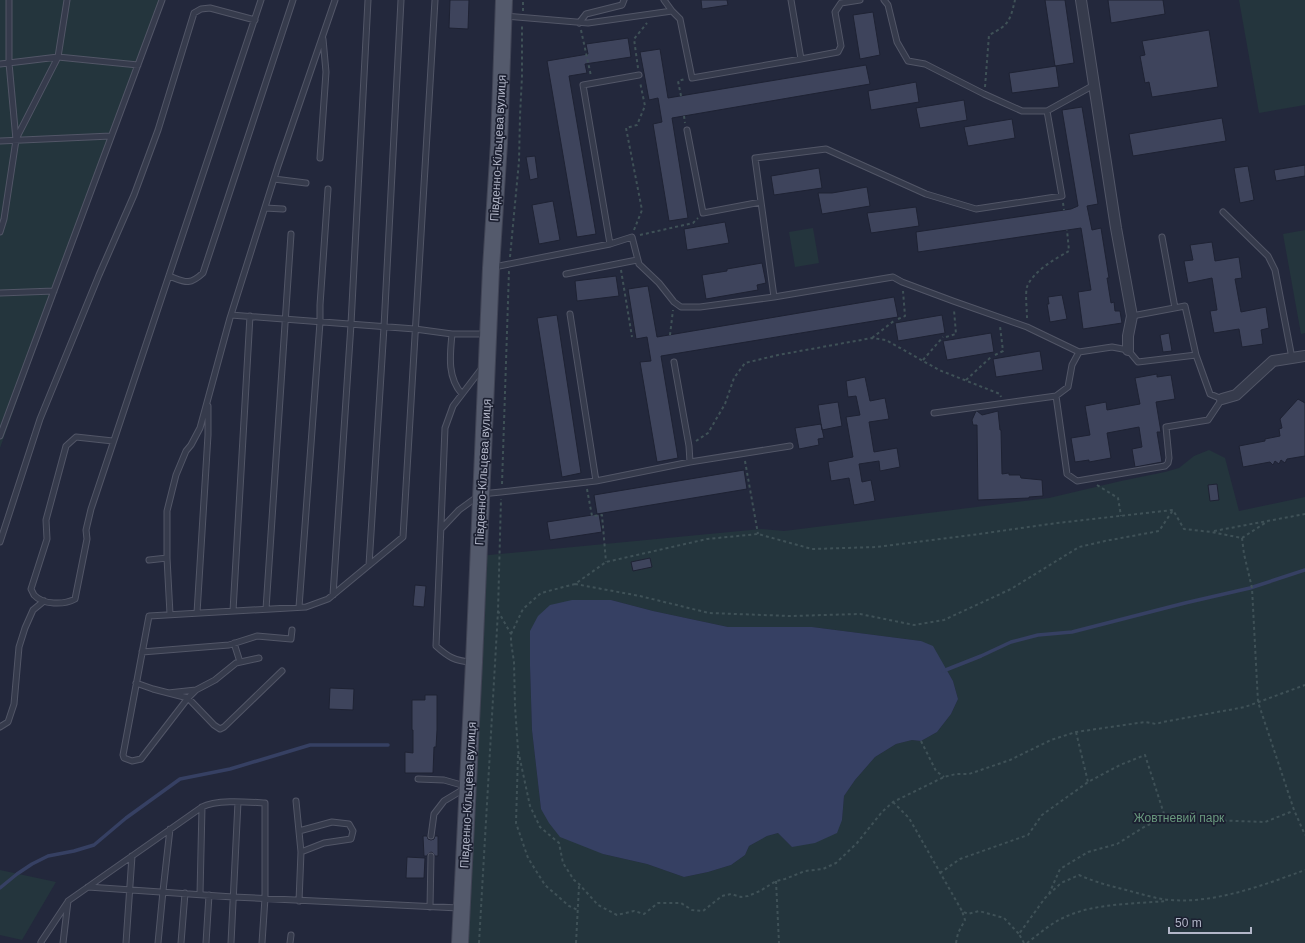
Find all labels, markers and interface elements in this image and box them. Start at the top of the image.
street label: Південно-Кільцева вулиця [487,74,509,222]
street label: Південно-Кільцева вулиця [472,398,494,546]
street label: Південно-Кільцева вулиця [457,721,479,869]
park label: Жовтневий парк [1134,811,1225,825]
scale bar [1169,909,1251,935]
text: 50 m [1175,916,1202,930]

